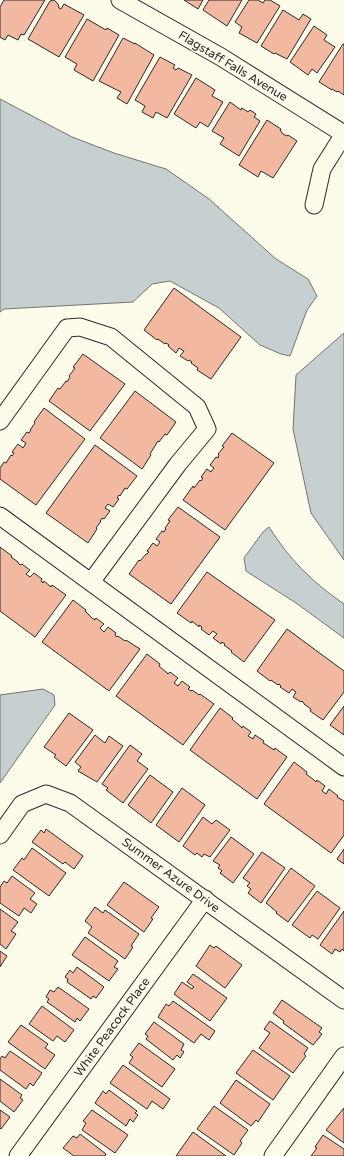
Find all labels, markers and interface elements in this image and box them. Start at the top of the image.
street label: Flagstaff Falls Avenue [176,28,290,104]
street label: Summer Azure Drive [119,835,223,915]
street label: White Peacock Place [71,975,153,1079]

